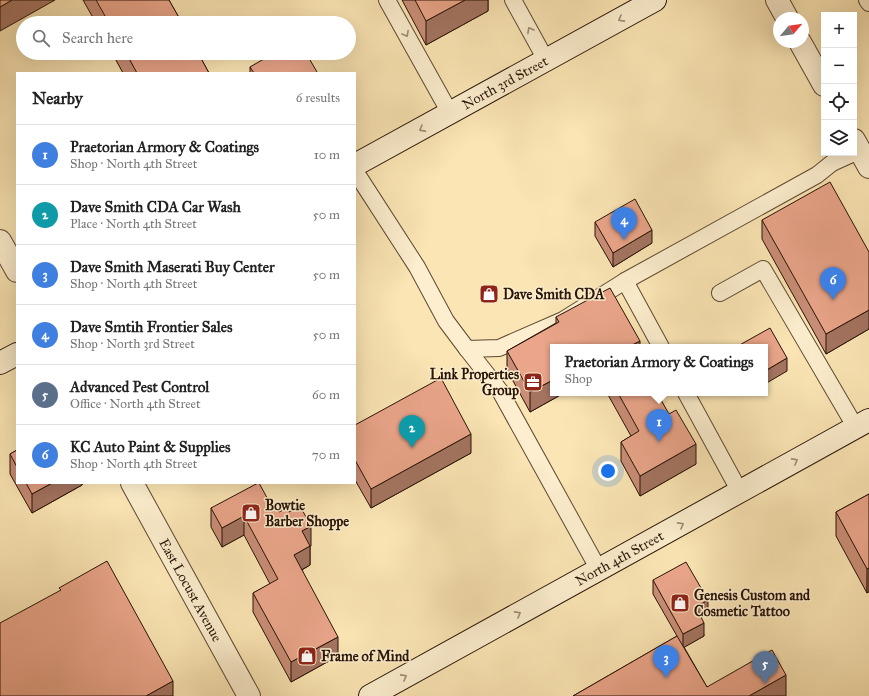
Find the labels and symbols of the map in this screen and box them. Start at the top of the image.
north arrow [773,12,809,48]
one-way arrow [618,14,625,21]
one-way arrow [527,27,534,34]
one-way arrow [401,30,408,37]
street label: North 3rd Street [459,52,551,113]
one-way arrow [418,124,426,131]
pin: 4 [611,207,637,240]
pin: 6 [820,267,846,300]
shop icon: Dave Smith CDA [478,283,500,305]
place label: Dave Smith CDA [503,286,605,303]
place label: Link Properties Group [430,366,519,400]
office icon: Link Properties Group [522,371,544,393]
pin: 1 [646,409,672,442]
pin: 2 [399,415,425,448]
one-way arrow [791,459,798,466]
your location [598,461,618,481]
place label: Bowtie Barber Shoppe [265,497,349,531]
shop icon: Bowtie Barber Shoppe [240,502,262,524]
one-way arrow [677,522,684,529]
street label: North 4th Street [572,527,667,589]
street label: East Locust Avenue [156,535,226,645]
place label: Genesis Custom and Cosmetic Tattoo [694,587,811,620]
shop icon: Genesis Custom and Cosmetic Tattoo [669,592,691,614]
one-way arrow [514,612,521,619]
shop icon: Frame of Mind [296,645,318,667]
pin: 3 [653,645,679,678]
place label: Frame of Mind [321,648,410,665]
pin: 5 [752,651,778,684]
one-way arrow [400,675,407,682]

